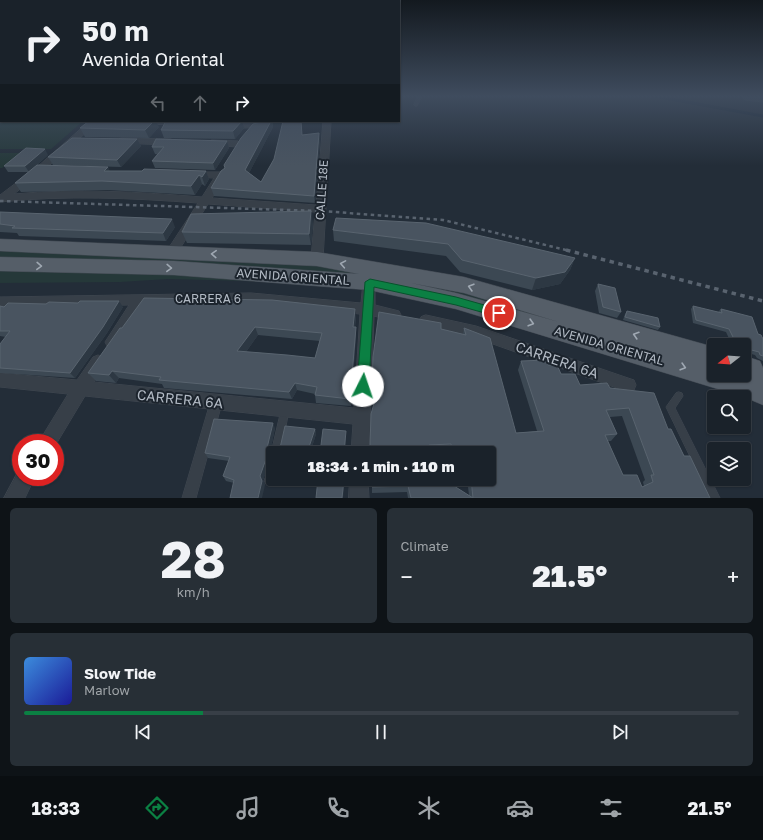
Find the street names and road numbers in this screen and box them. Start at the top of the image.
street label: CALLE 18E [312,159,331,221]
street label: AVENIDA ORIENTAL [236,265,350,288]
street label: CARRERA 6 [175,291,241,306]
street label: AVENIDA ORIENTAL [553,323,666,368]
street label: CARRERA 6A [514,337,601,382]
street label: CARRERA 6A [136,386,225,412]

